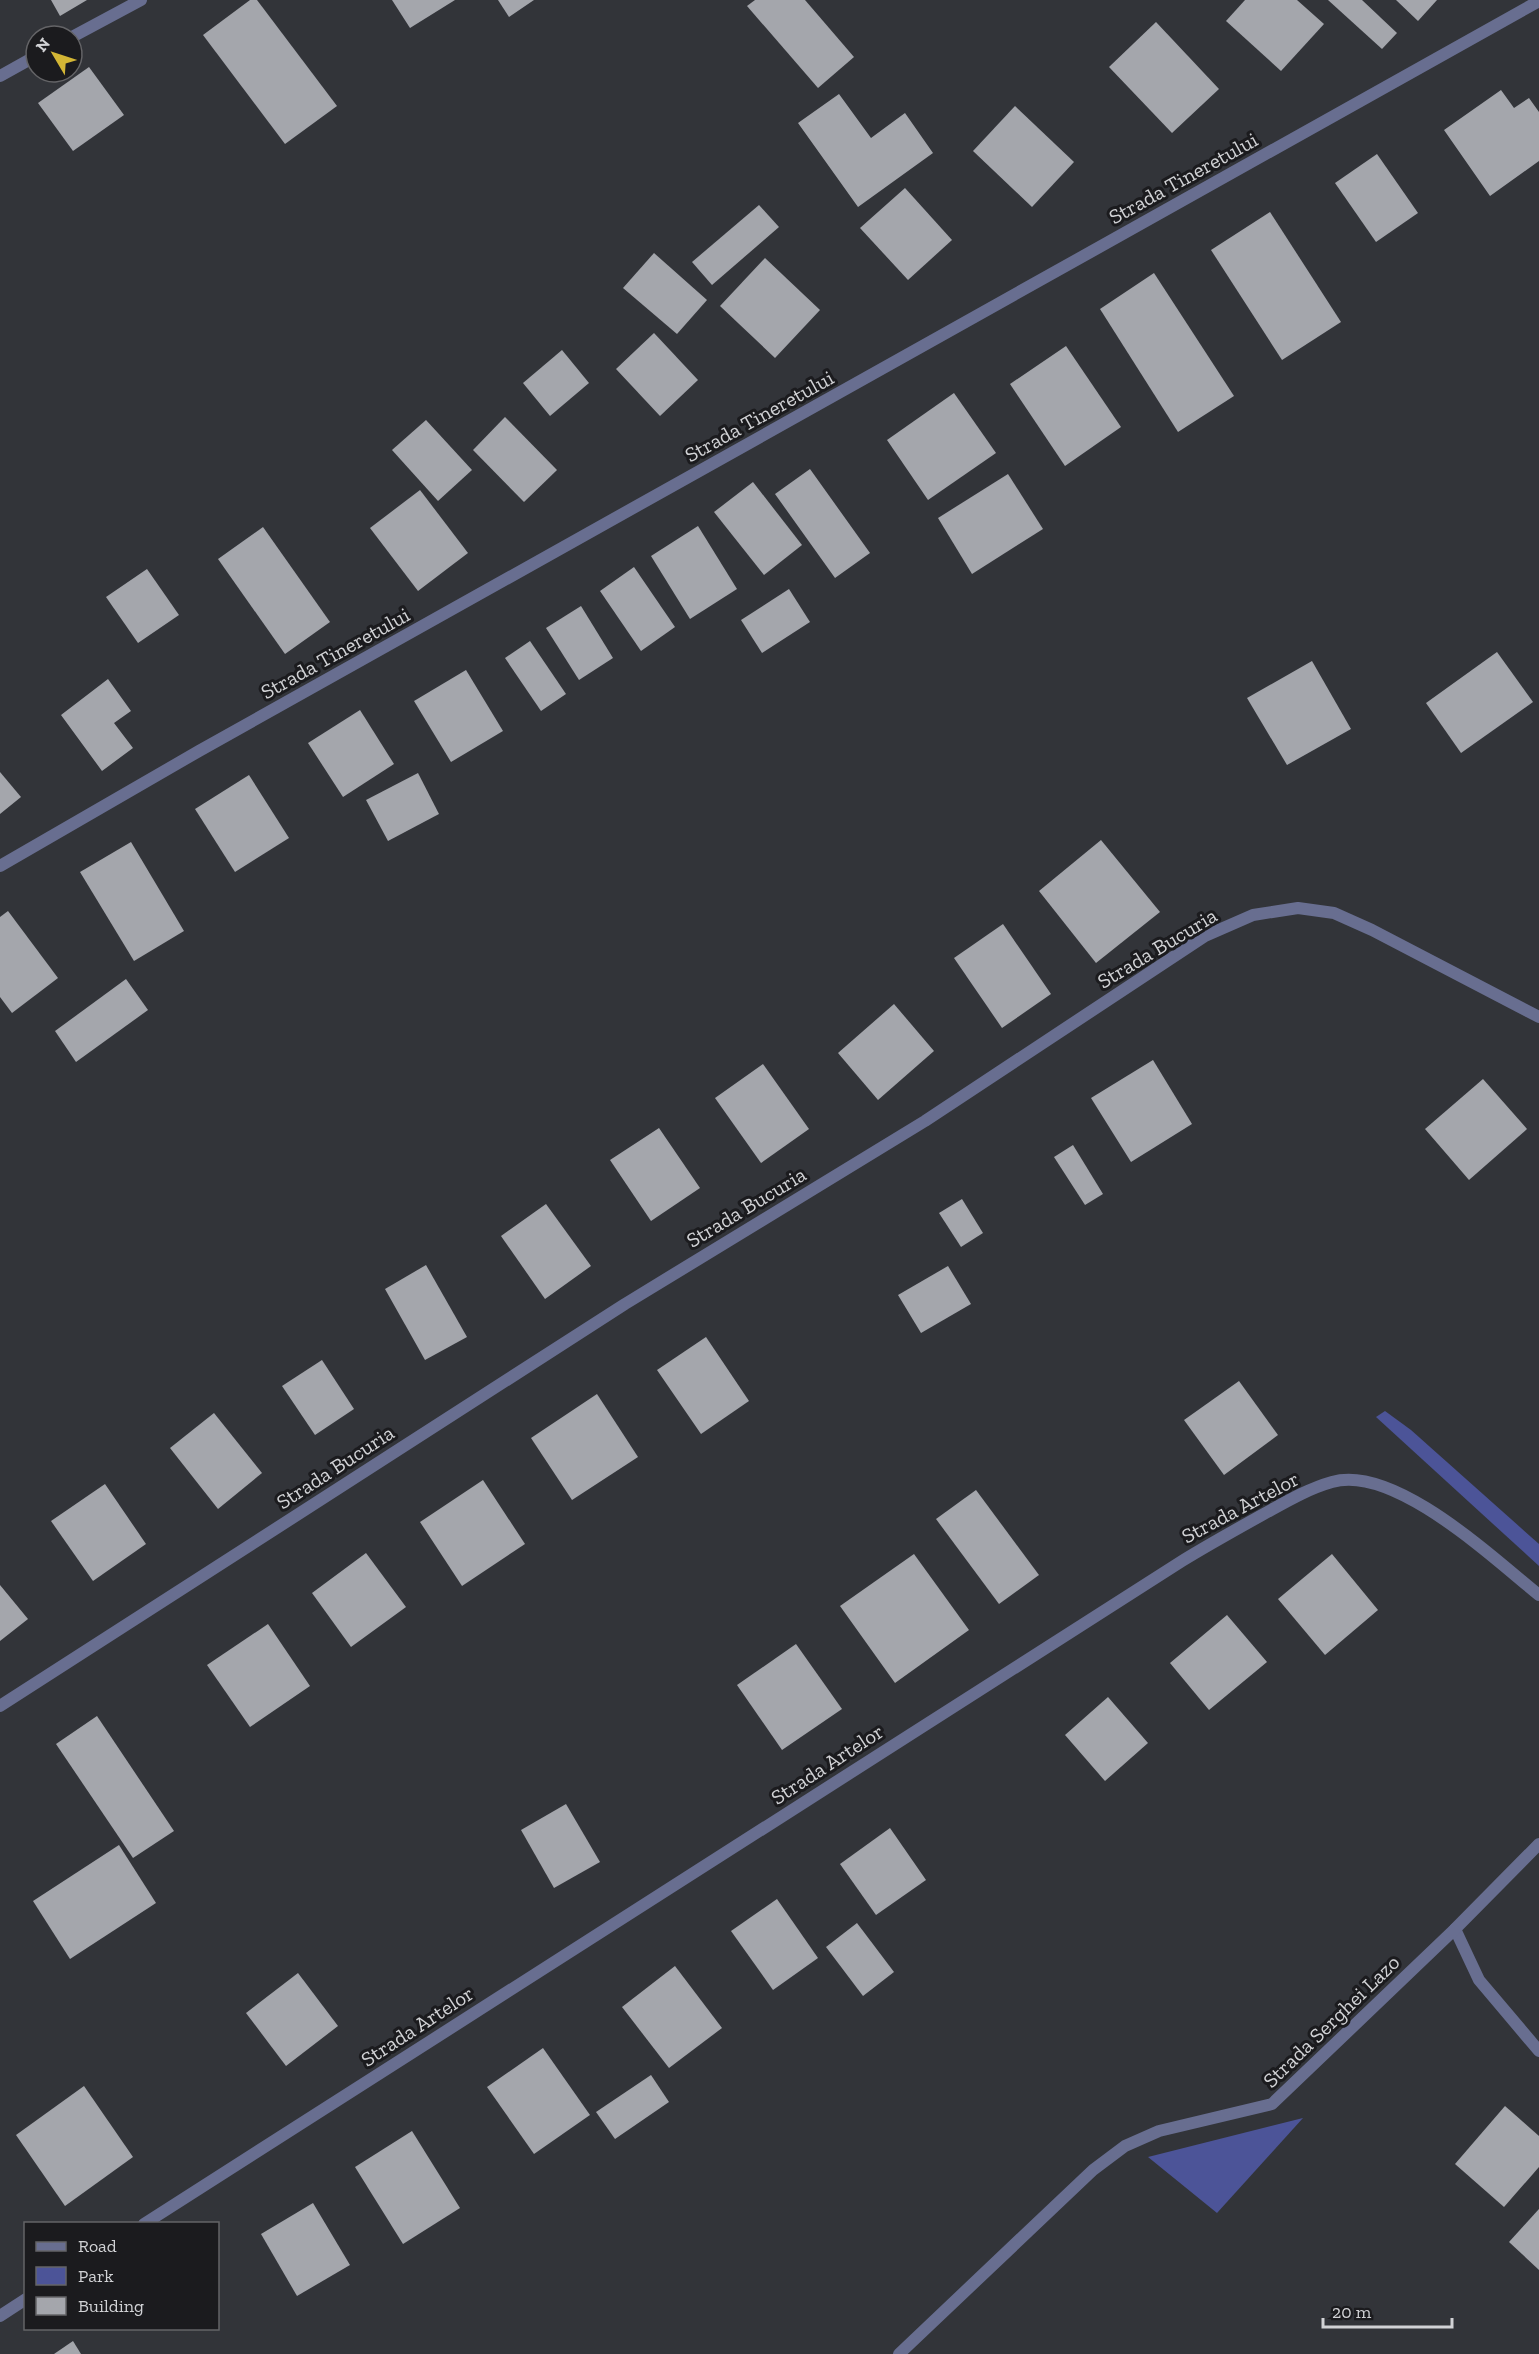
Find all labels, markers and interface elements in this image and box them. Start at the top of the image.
north arrow [24,24,84,84]
text: N [32,34,54,56]
street label: Strada Tineretului [1104,127,1262,229]
street label: Strada Tineretului [680,365,838,467]
street label: Strada Tineretului [256,602,414,704]
street label: Strada Bucuria [1093,902,1221,994]
street label: Strada Bucuria [682,1161,810,1253]
street label: Strada Bucuria [272,1420,398,1514]
street label: Strada Artelor [1177,1466,1303,1548]
street label: Strada Artelor [766,1718,888,1810]
street label: Strada Serghei Lazo [1258,1949,1404,2093]
street label: Strada Artelor [356,1980,478,2072]
legend [24,2222,219,2330]
text: Road [78,2235,117,2257]
text: Park [78,2265,114,2287]
scale bar [1323,2291,1452,2329]
text: Building [78,2295,144,2317]
text: 20 m [1332,2301,1372,2323]

